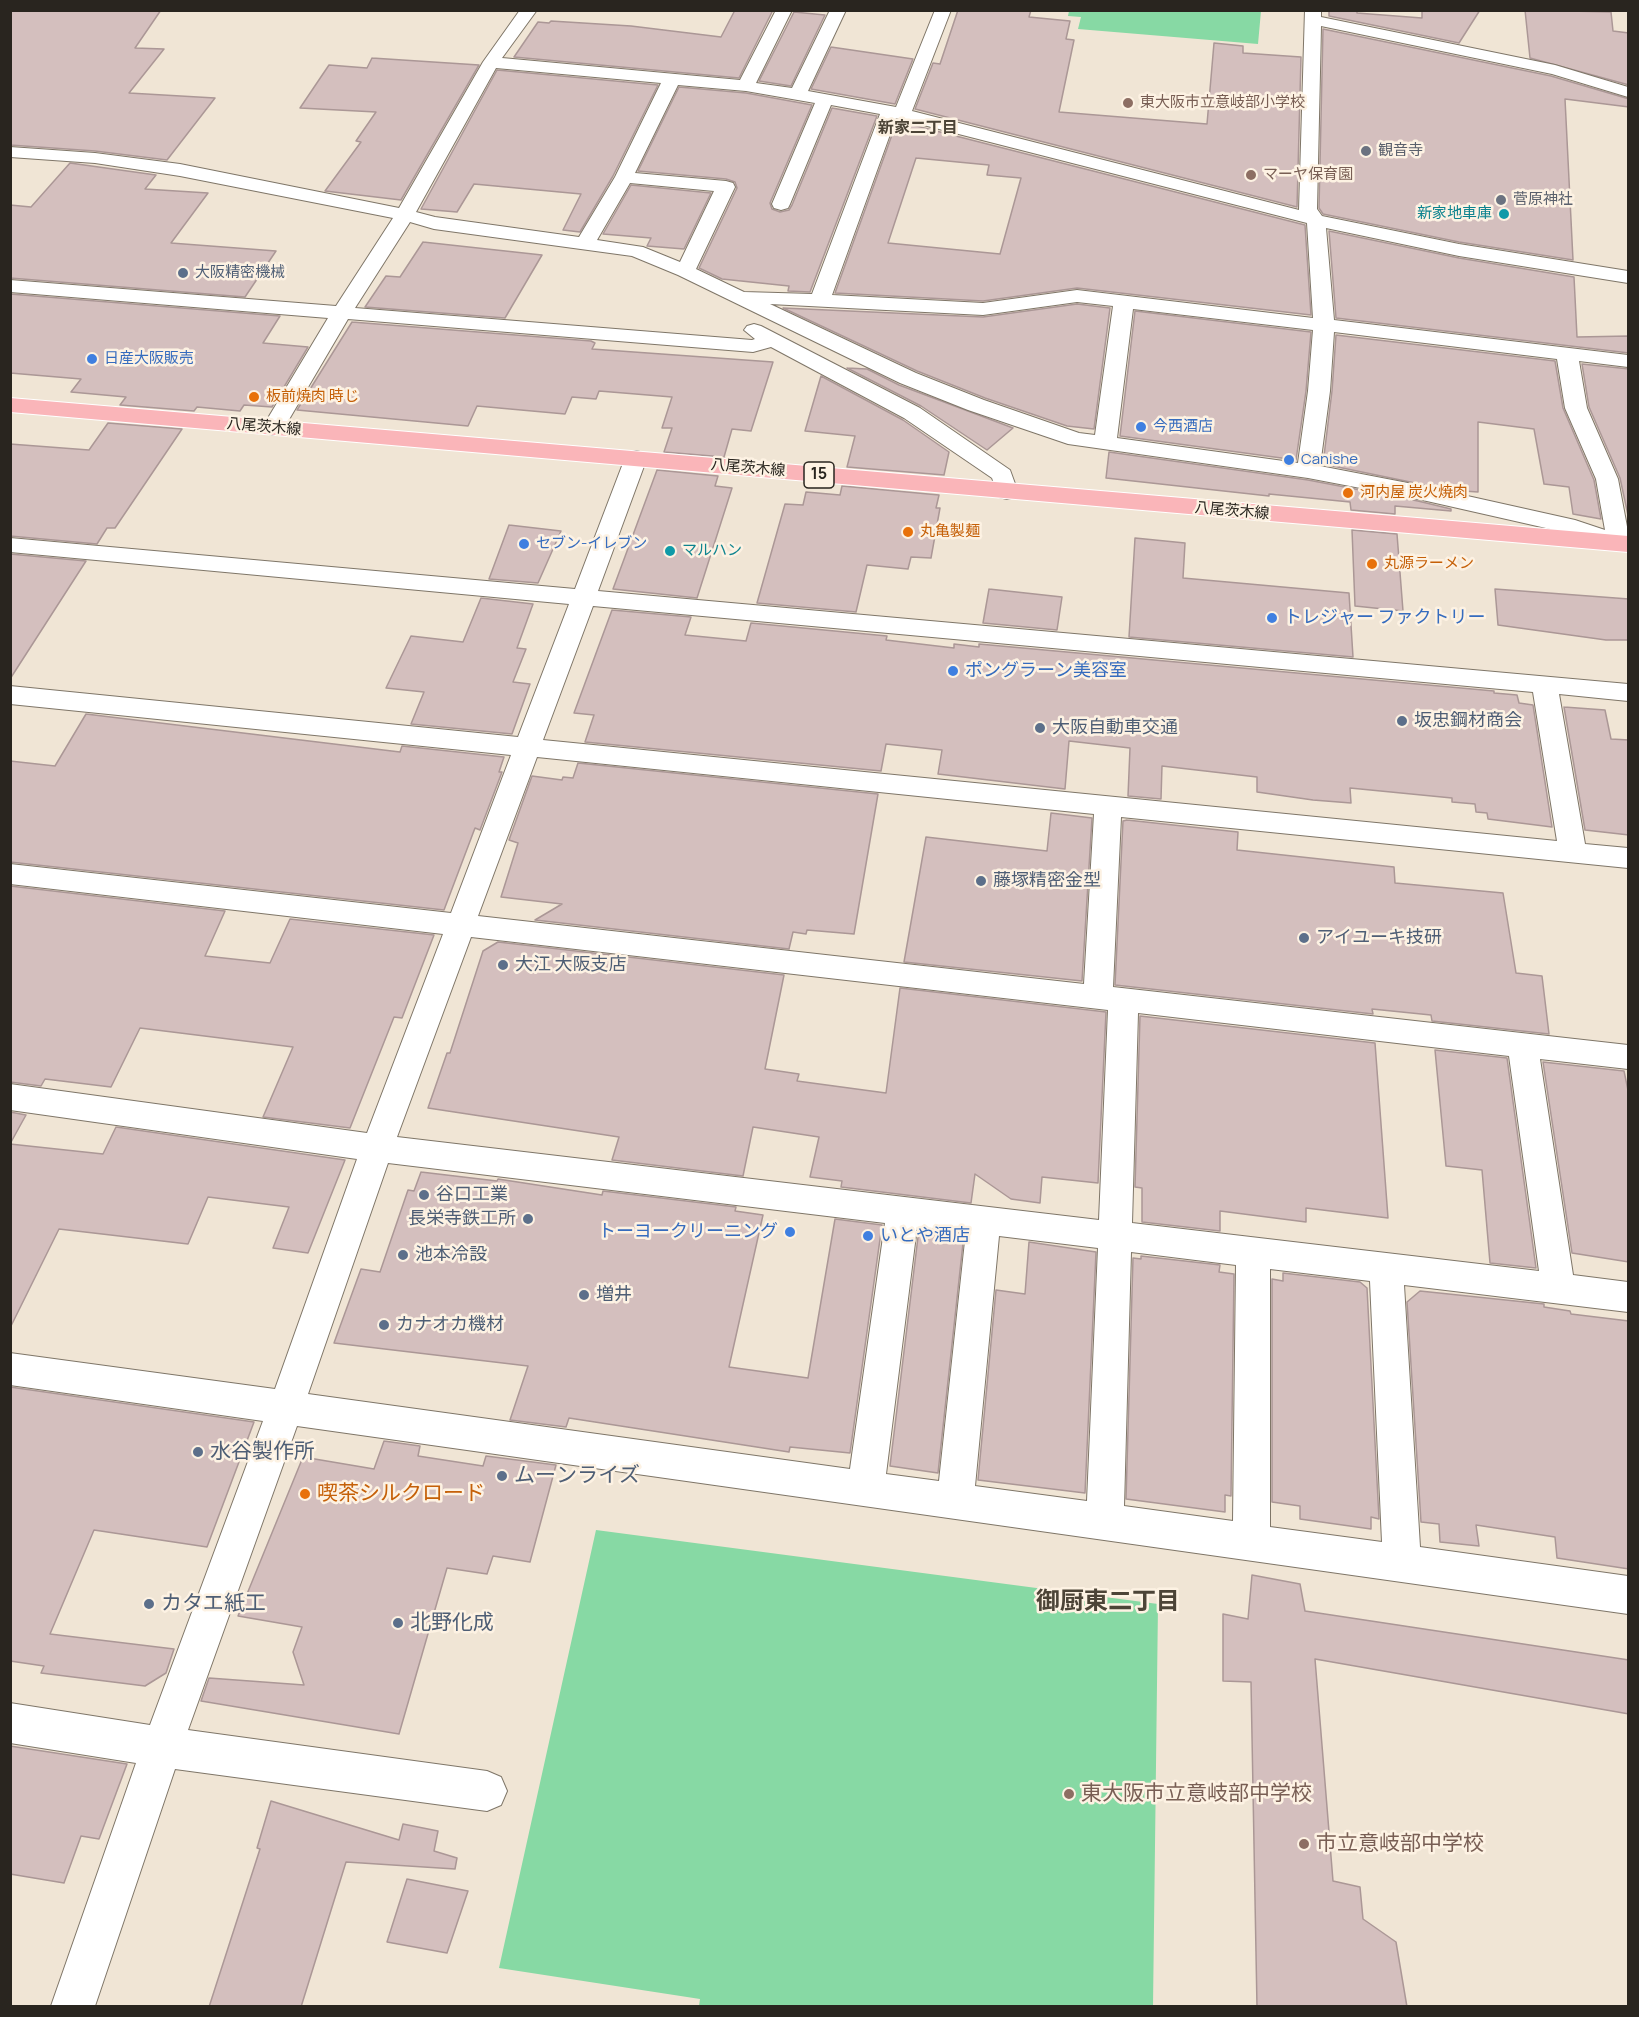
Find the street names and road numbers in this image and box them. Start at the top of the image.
street label: 八尾茨木線 [226,415,302,439]
street label: 八尾茨木線 [710,456,786,480]
road number: 15 [804,462,834,488]
street label: 八尾茨木線 [1194,499,1270,523]

